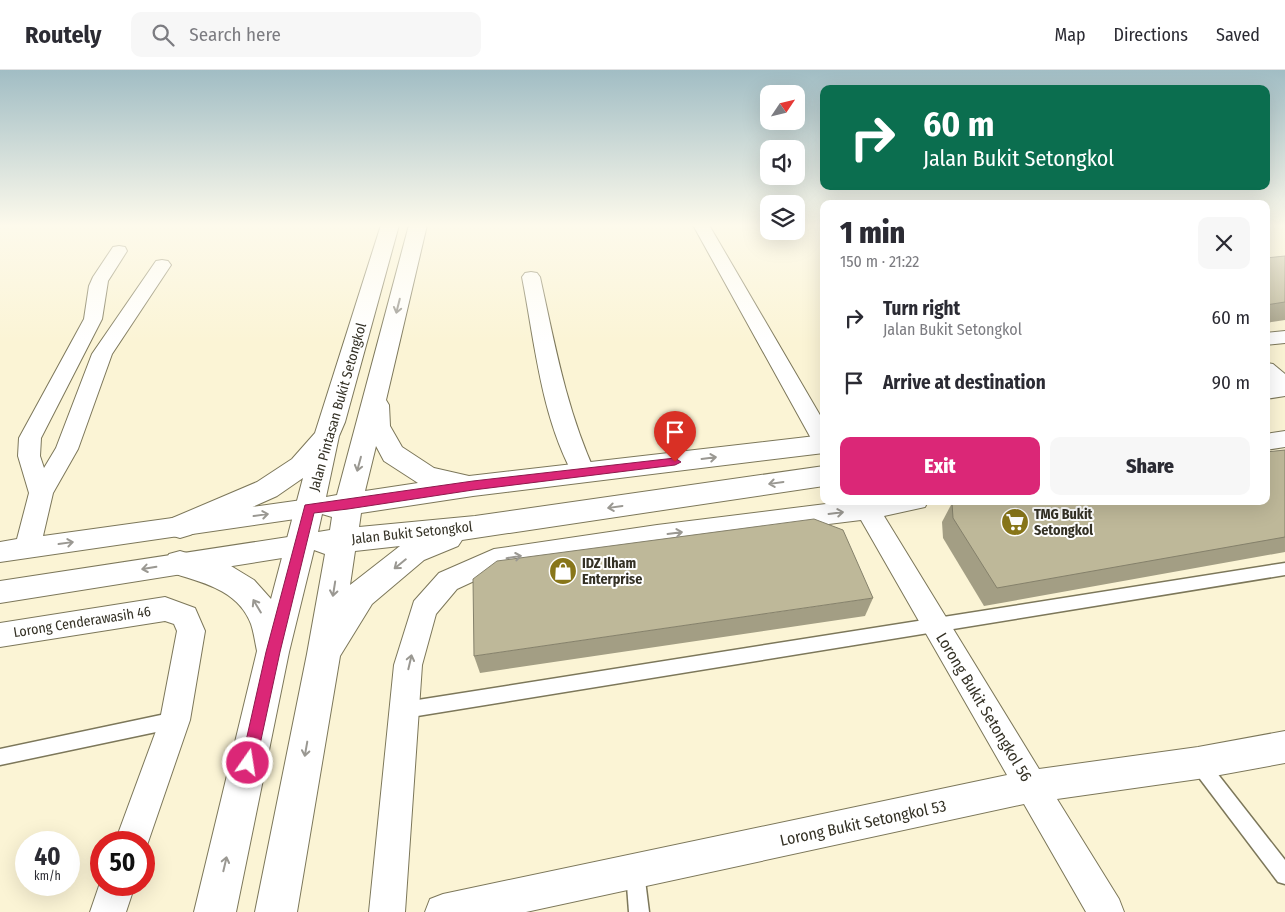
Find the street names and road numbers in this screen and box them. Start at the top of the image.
street label: Jalan Pintasan Bukit Setongkol [306,321,370,493]
street label: Jalan Bukit Setongkol [351,518,474,548]
street label: Lorong Cenderawasih 46 [12,603,152,641]
street label: Lorong Bukit Setongkol 56 [932,629,1036,785]
street label: Lorong Bukit Setongkol 53 [778,796,948,850]

